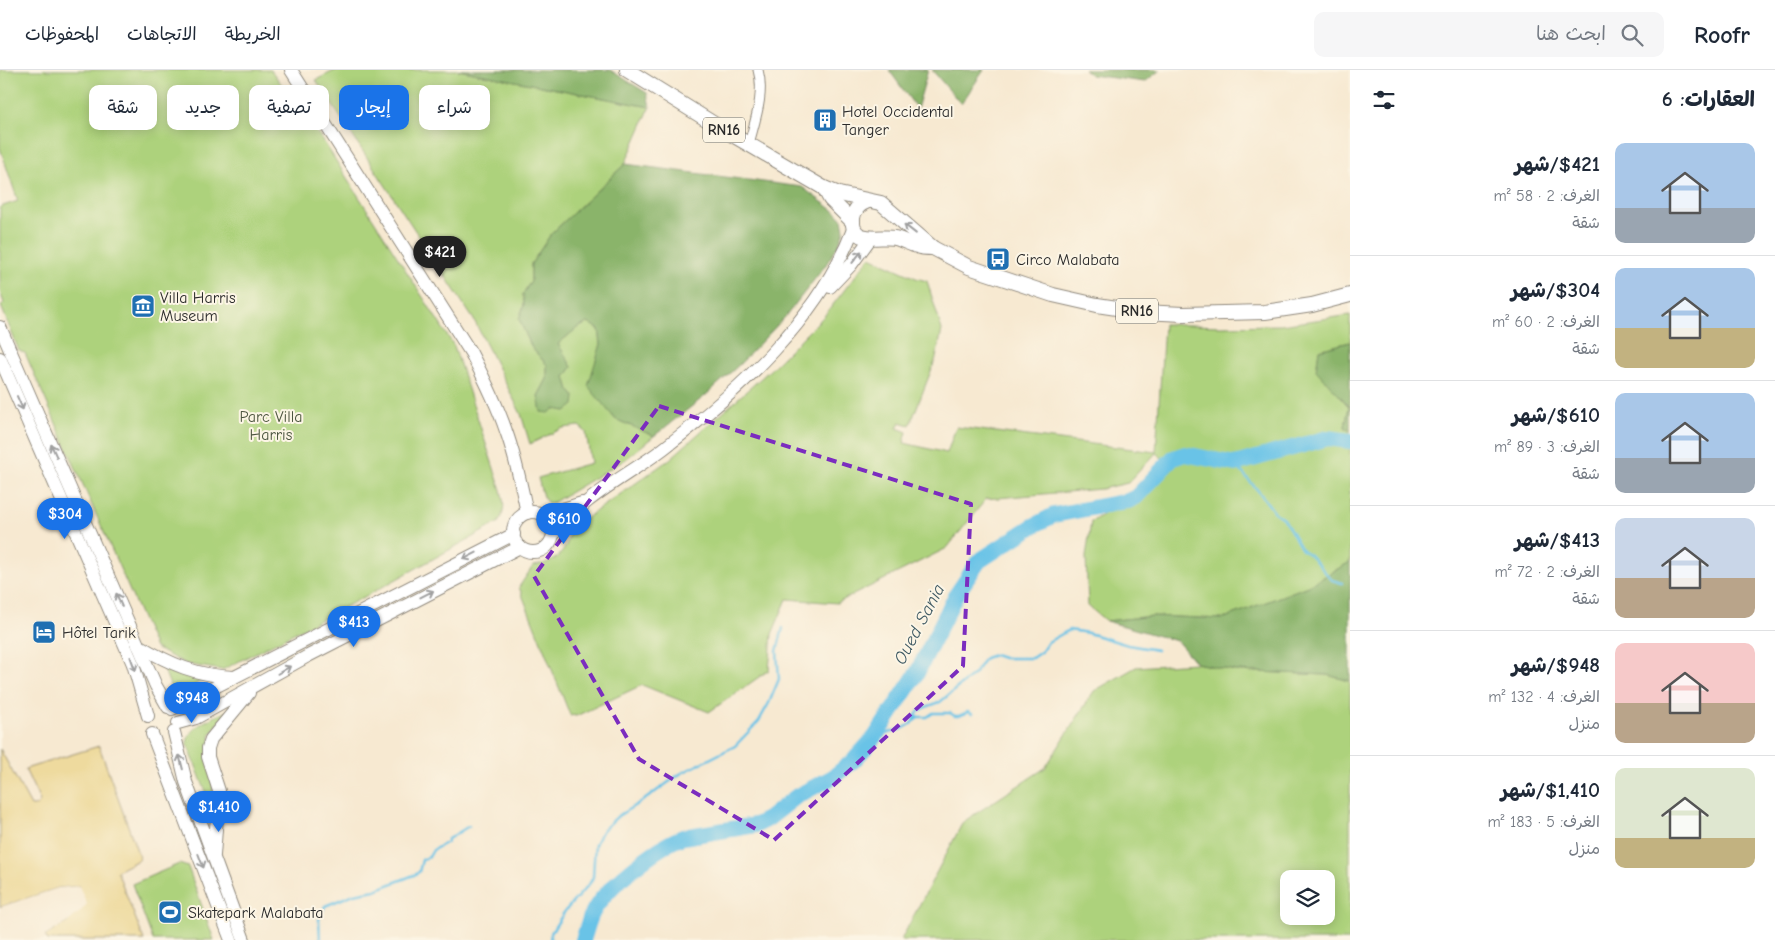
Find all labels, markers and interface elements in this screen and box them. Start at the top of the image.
search box [1314,12,1664,57]
icon: search [1618,21,1646,49]
text: Roofr [1694,21,1750,49]
text: ابحث هنا [1536,23,1606,45]
text: المحفوظات [25,24,99,45]
text: الاتجاهات [127,24,197,45]
text: الخريطة [225,24,281,45]
chip: شقة [89,85,157,130]
chip: جديد [167,85,239,130]
chip: تصفية [249,85,329,130]
chip: إيجار [339,85,409,130]
chip: شراء [419,85,490,130]
icon: filters [1370,86,1398,114]
text: العقارات: 6 [1662,87,1755,111]
place label: Hotel Occidental Tanger [842,103,953,139]
building icon: Hotel Occidental Tanger [812,107,838,133]
road number: RN16 [703,118,745,142]
text: $421/شهر [1515,152,1600,176]
icon: home [1655,163,1715,223]
text: الغرف: 2 · 58 m² [1493,187,1600,205]
text: شقة [1572,214,1600,232]
one-way arrow [904,223,917,234]
pin: $421 [410,236,470,278]
text: $421 [424,243,456,261]
bus stop icon: Circo Malabata [985,246,1011,272]
one-way arrow [852,251,863,264]
place label: Circo Malabata [1016,251,1119,269]
text: $304/شهر [1511,278,1600,302]
icon: home [1655,288,1715,348]
place label: Villa Harris Museum [160,289,236,325]
museum icon: Villa Harris Museum [130,293,156,319]
road number: RN16 [1116,298,1158,324]
text: الغرف: 2 · 60 m² [1492,313,1600,331]
text: شقة [1572,340,1600,358]
one-way arrow [15,395,25,410]
text: $610/شهر [1512,403,1600,427]
park label: Parc Villa Harris [240,408,302,444]
icon: home [1655,413,1715,473]
text: الغرف: 3 · 89 m² [1494,438,1600,456]
one-way arrow [49,444,59,459]
text: شقة [1572,465,1600,483]
pin: $304 [35,498,95,540]
pin: $610 [534,502,594,545]
text: $304 [48,505,82,523]
text: $610 [547,510,581,528]
text: $413/شهر [1515,528,1600,552]
icon: home [1655,538,1715,598]
one-way arrow [463,551,478,561]
text: الغرف: 2 · 72 m² [1494,563,1600,581]
water label: Oued Sania [890,580,949,668]
one-way arrow [420,589,435,599]
text: شقة [1572,590,1600,608]
one-way arrow [113,593,123,608]
pin: $413 [324,606,384,648]
text: $413 [338,613,370,631]
hotel icon: Hôtel Tarik [31,619,57,645]
place label: Hôtel Tarik [62,624,136,642]
text: $948/شهر [1512,653,1600,677]
one-way arrow [129,656,138,671]
icon: home [1655,663,1715,723]
one-way arrow [276,665,291,675]
pin: $948 [162,682,222,724]
text: الغرف: 4 · 132 m² [1488,688,1600,706]
text: $948 [175,689,209,707]
text: منزل [1568,715,1600,733]
one-way arrow [176,754,185,770]
text: $1,410/شهر [1501,778,1600,802]
icon: home [1655,788,1715,848]
pin: $1,410 [178,790,260,833]
text: $1,410 [198,798,240,816]
text: الغرف: 5 · 183 m² [1487,813,1600,831]
text: منزل [1568,840,1600,858]
one-way arrow [196,853,206,868]
map controls [1280,870,1335,925]
button: layers [1280,870,1335,925]
sports icon: Skatepark Malabata [157,899,183,925]
place label: Skatepark Malabata [188,904,323,922]

